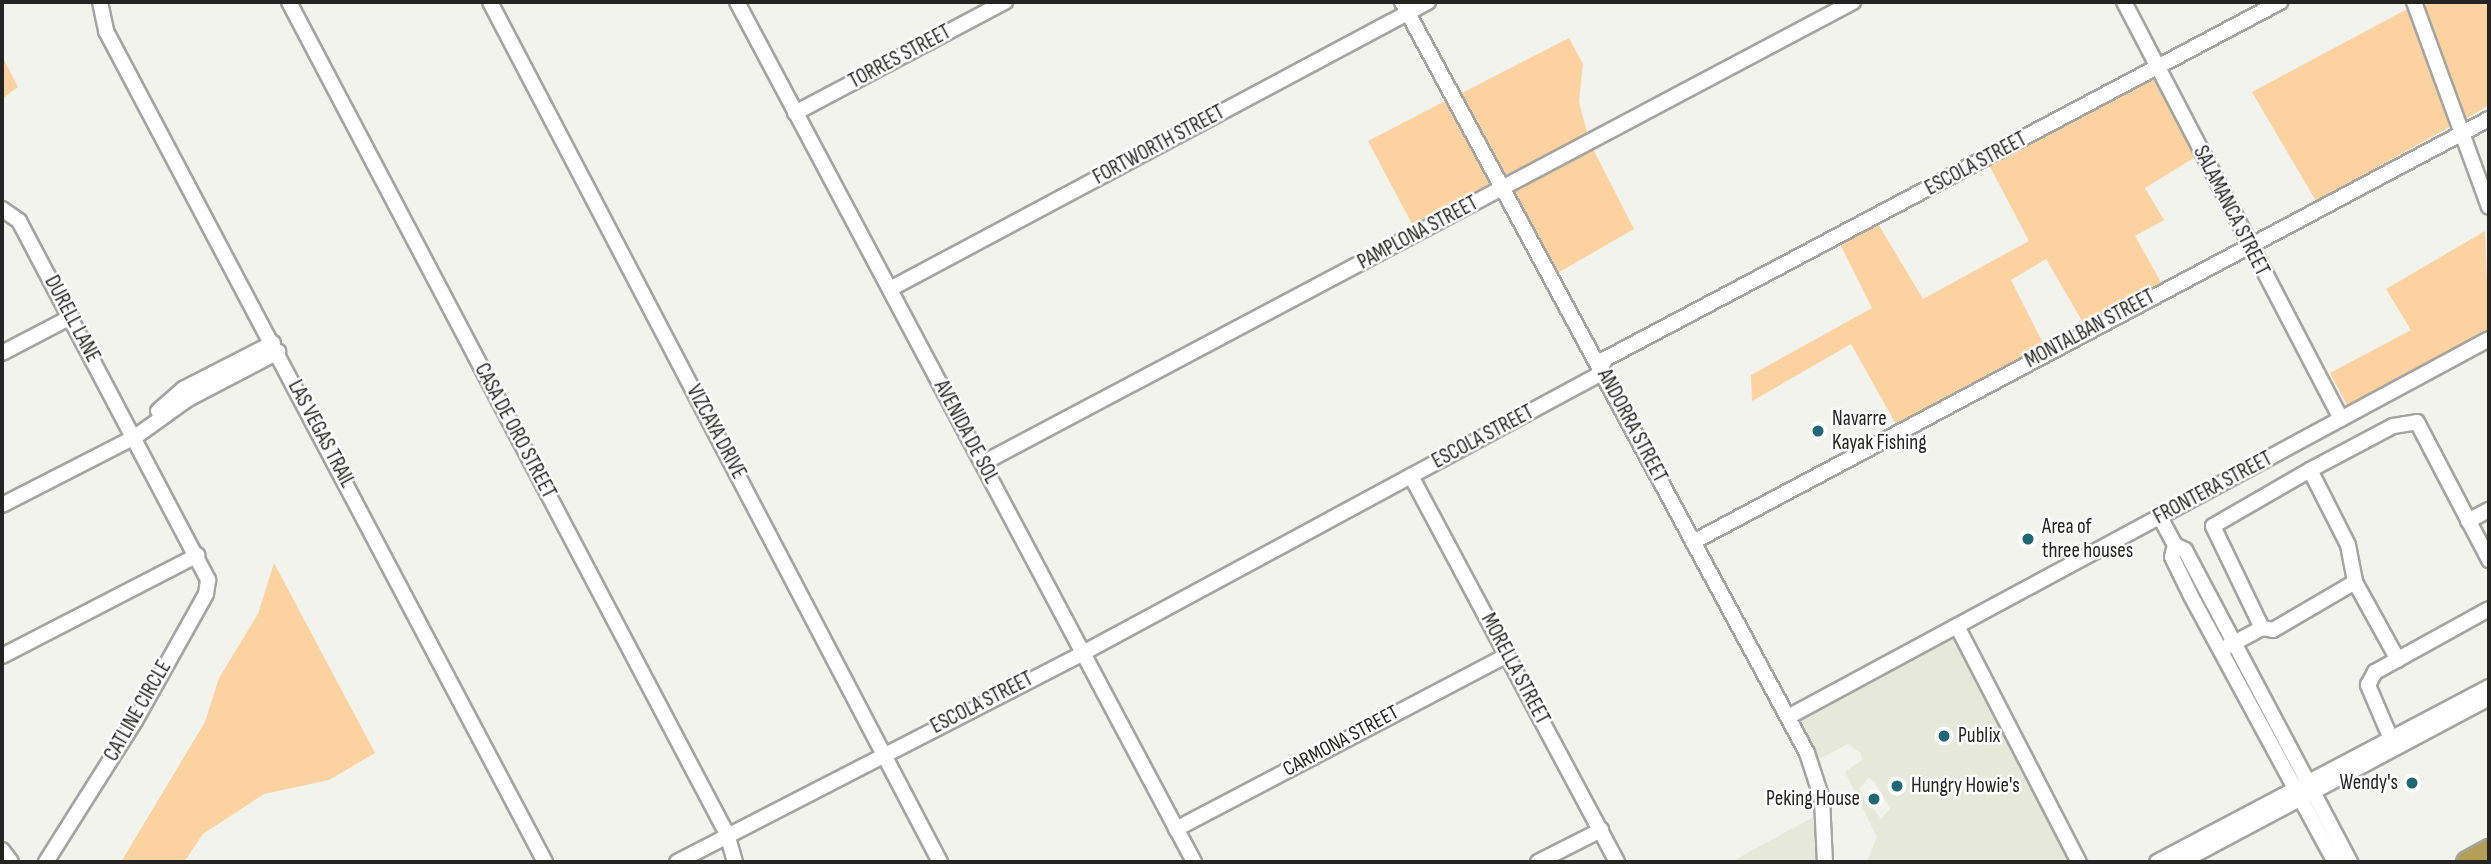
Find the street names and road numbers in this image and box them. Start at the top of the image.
street label: TORRES STREET [845,20,955,94]
street label: FORTWORTH STREET [1089,100,1229,190]
street label: ESCOLA STREET [1921,127,2031,201]
street label: SALAMANCA STREET [2187,142,2275,280]
street label: PAMPLONA STREET [1354,191,1482,275]
street label: DURELL LANE [39,271,105,367]
street label: MONTALBAN STREET [2021,284,2159,374]
street label: CASA DE ORO STREET [469,359,561,503]
street label: ANDORRA STREET [1592,365,1672,487]
street label: LAS VEGAS TRAIL [282,376,360,492]
street label: AVENIDA DE SOL [928,376,1004,488]
street label: VIZCAYA DRIVE [681,381,751,483]
street label: ESCOLA STREET [1428,400,1538,474]
street label: FRONTERA STREET [2149,446,2277,530]
street label: MORELLA STREET [1475,609,1555,729]
street label: CATLINE CIRCLE [99,656,177,766]
street label: ESCOLA STREET [927,667,1037,739]
street label: CARMONA STREET [1279,700,1403,782]

